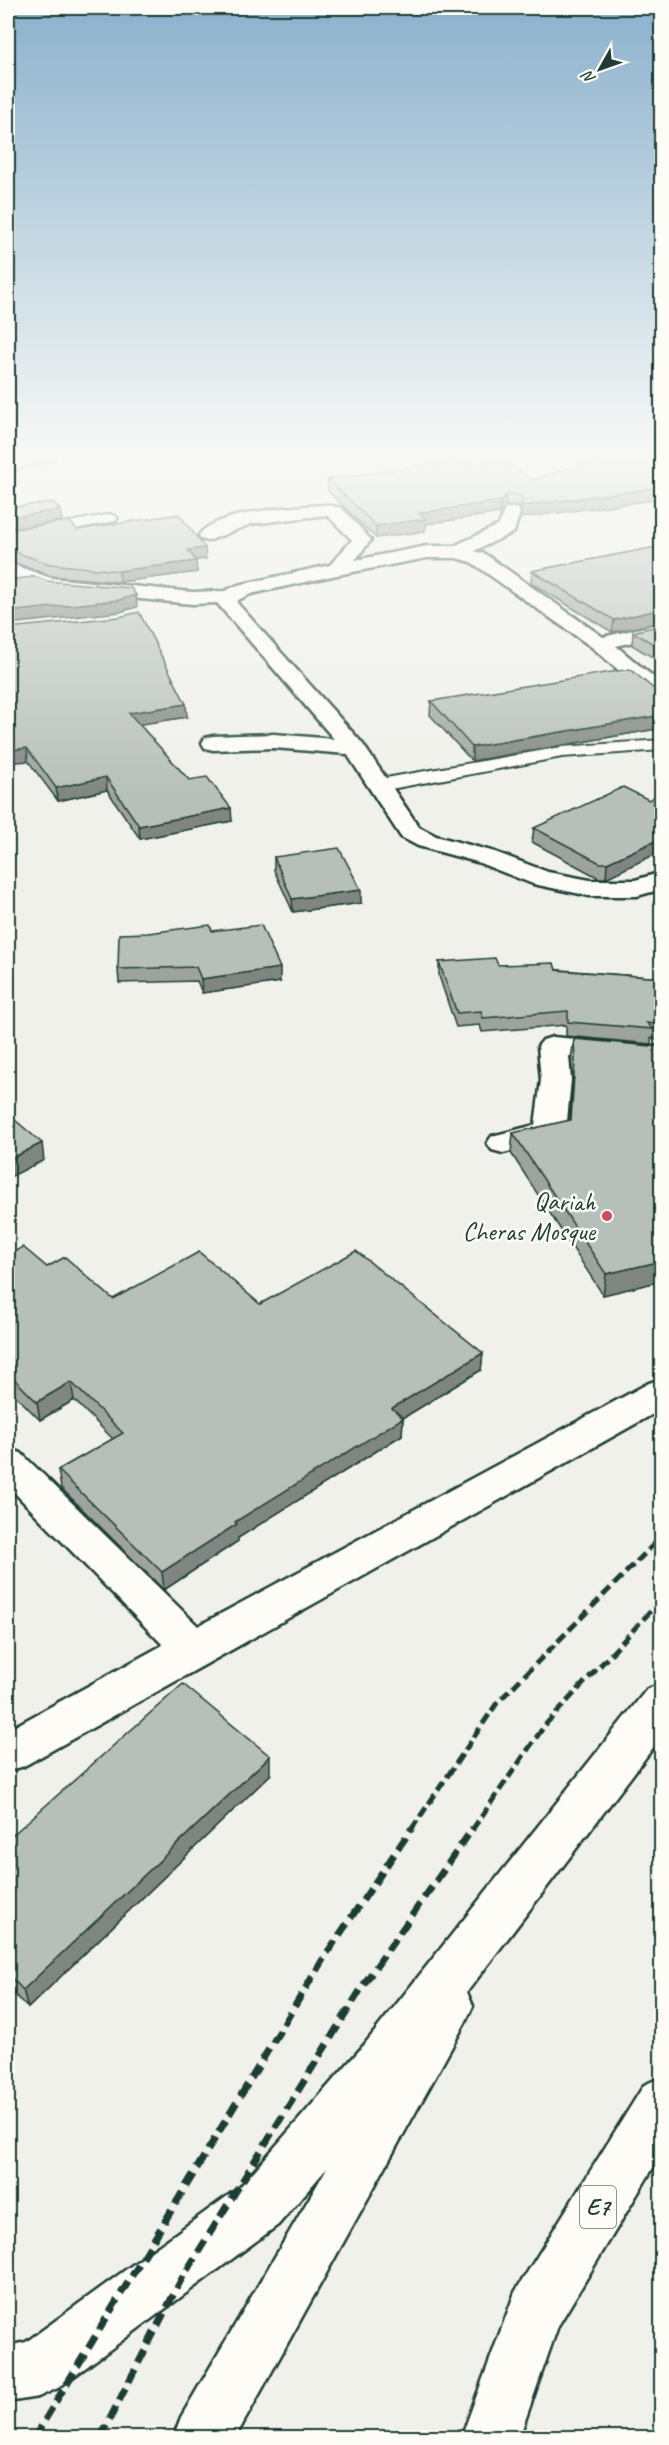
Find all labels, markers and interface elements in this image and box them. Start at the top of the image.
north arrow [570,39,630,99]
text: N [576,65,600,88]
place label: Qariah Cheras Mosque [463,1185,597,1248]
marker: Qariah Cheras Mosque [600,1209,614,1223]
road number: E7 [580,2186,616,2228]

